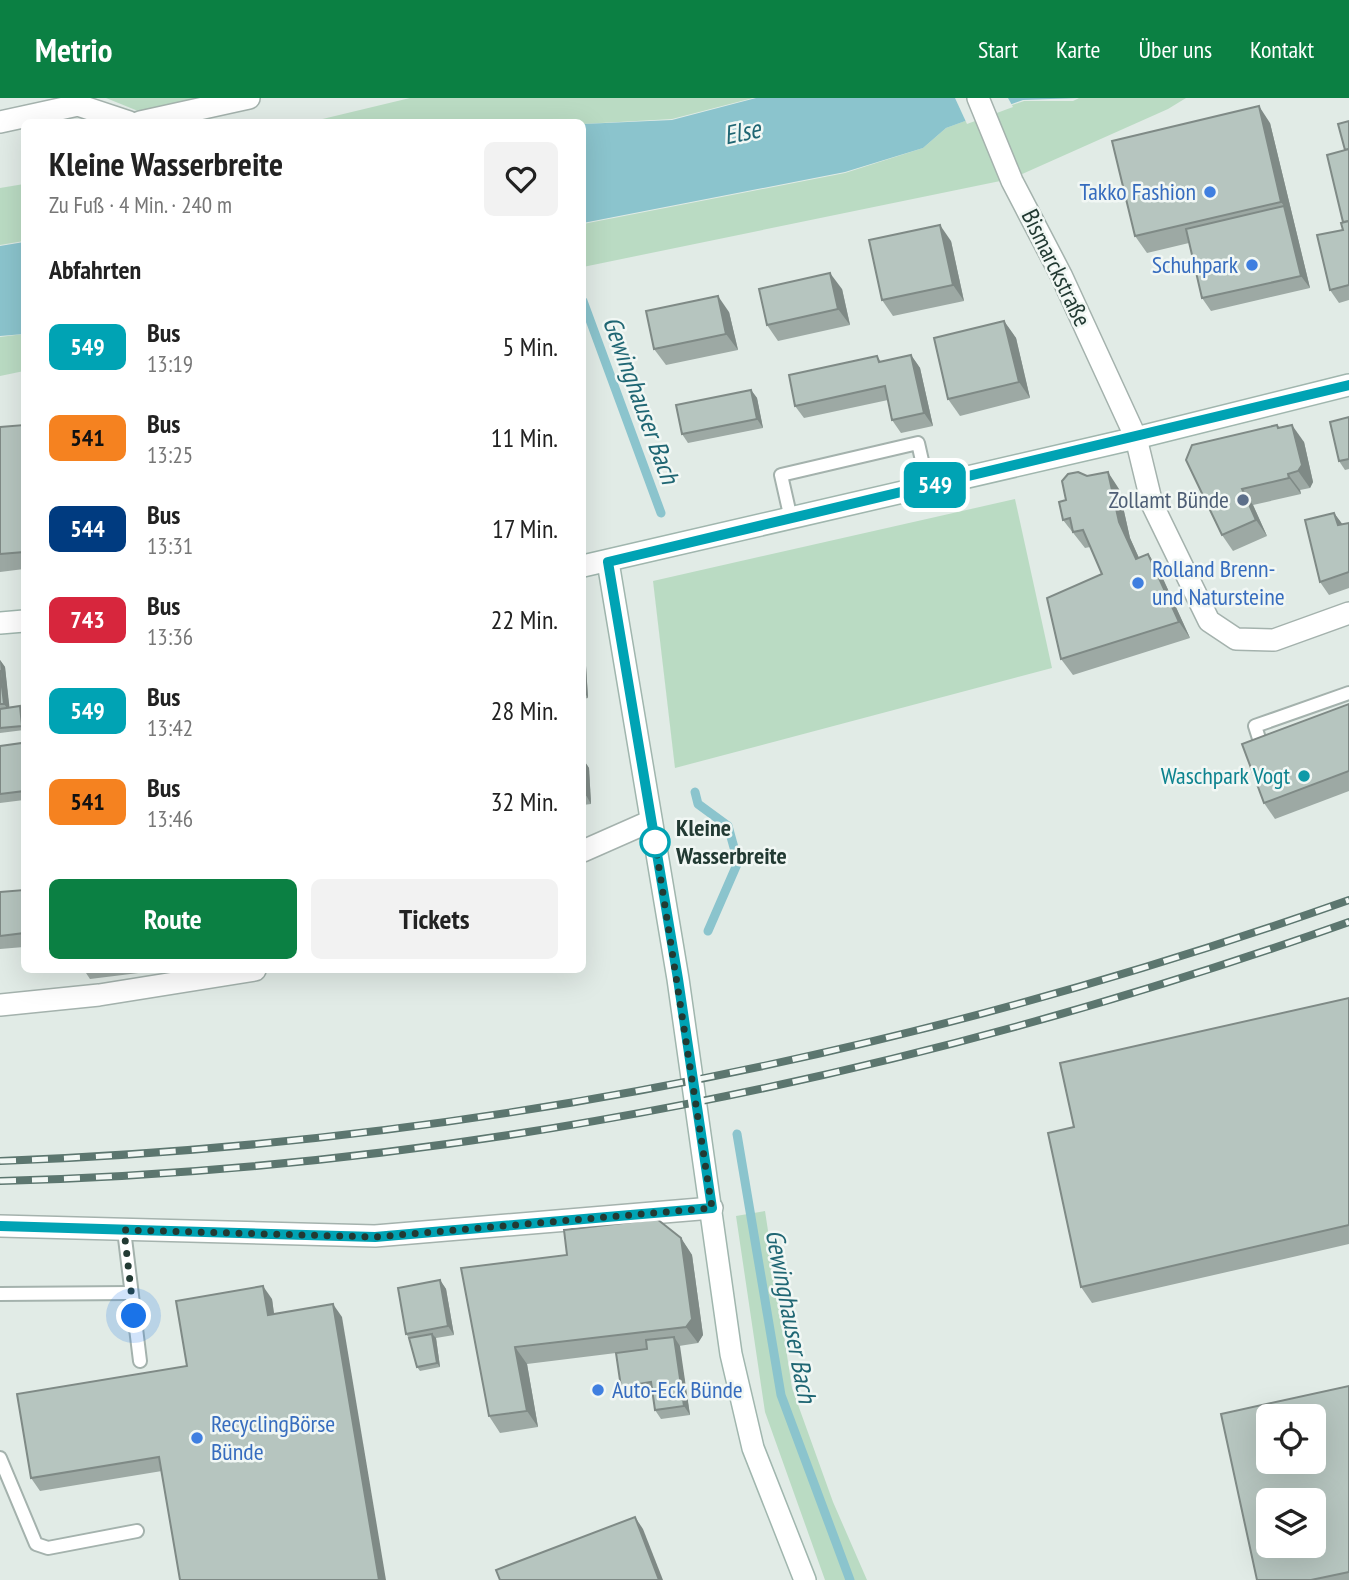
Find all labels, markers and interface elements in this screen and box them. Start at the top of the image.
text: Metrio [35,28,112,71]
text: Start [978,34,1018,65]
text: Karte [1056,34,1101,65]
text: Über uns [1139,34,1212,65]
text: Kontakt [1250,34,1314,65]
water label: Else [720,111,766,151]
text: Kleine Wasserbreite [49,142,283,185]
button: heart [484,142,558,216]
place label: Takko Fashion [1080,176,1196,207]
marker: Takko Fashion [1202,184,1218,200]
text: Zu Fuß · 4 Min. · 240 m [49,190,232,219]
street label: Bismarckstraße [1015,204,1098,332]
place label: Schuhpark [1152,249,1239,280]
text: Abfahrten [49,253,141,286]
marker: Schuhpark [1244,257,1260,273]
water label: Gewinghauser Bach [596,312,688,489]
text: Bus [147,316,180,349]
text: 5 Min. [503,330,558,363]
text: 549 [70,331,105,362]
text: 13:19 [147,349,193,378]
text: Bus [147,407,180,440]
text: 11 Min. [491,421,558,454]
text: 541 [70,422,105,453]
text: 13:25 [147,440,193,469]
line badge: 549 [895,462,975,508]
text: 549 [918,469,952,500]
place label: Zollamt Bünde [1108,484,1229,515]
marker: Zollamt Bünde [1235,492,1251,508]
text: Bus [147,498,180,531]
text: 17 Min. [492,512,558,545]
text: 544 [70,513,105,544]
text: 13:31 [147,531,193,560]
place label: Rolland Brenn- und Natursteine [1152,553,1285,612]
marker: Rolland Brenn- und Natursteine [1130,575,1146,591]
text: Bus [147,589,180,622]
text: 22 Min. [491,603,558,636]
text: 743 [70,604,105,635]
text: 13:36 [147,622,193,651]
text: Bus [147,680,180,713]
text: 28 Min. [491,694,558,727]
text: 549 [70,695,105,726]
text: 13:42 [147,713,193,742]
place label: Waschpark Vogt [1161,760,1290,791]
marker: Waschpark Vogt [1296,768,1312,784]
text: Bus [147,771,180,804]
text: 32 Min. [491,785,558,818]
text: 541 [70,786,105,817]
text: 13:46 [147,804,193,833]
place label: Kleine Wasserbreite [675,812,787,871]
marker: Kleine Wasserbreite [640,827,670,857]
button: Route [49,879,297,959]
button: Tickets [311,879,558,959]
water label: Gewinghauser Bach [759,1227,825,1407]
your location [116,1298,151,1333]
place label: Auto-Eck Bünde [612,1374,743,1405]
marker: Auto-Eck Bünde [590,1382,606,1398]
map controls [1256,1404,1326,1558]
button: locate [1256,1404,1326,1474]
place label: RecyclingBörse Bünde [211,1408,335,1467]
marker: RecyclingBörse Bünde [189,1430,205,1446]
button: layers [1256,1488,1326,1558]

